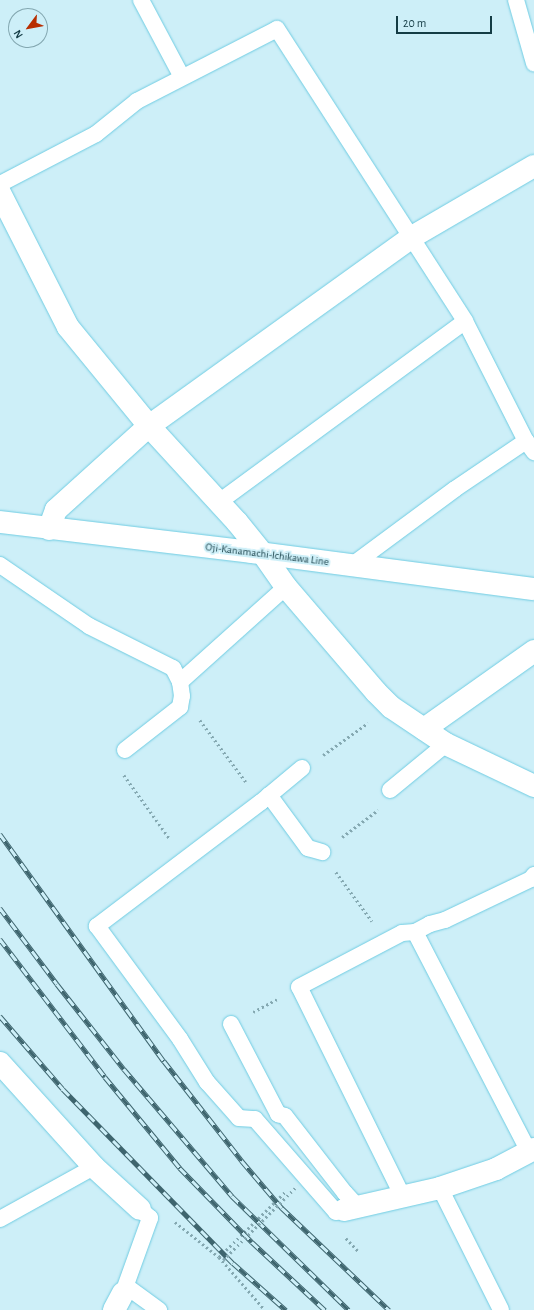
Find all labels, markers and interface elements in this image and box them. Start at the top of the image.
north arrow [8,8,48,48]
scale bar [398,8,494,34]
text: 20 m [403,17,426,29]
text: N [12,28,25,40]
street label: Oji-Kanamachi-Ichikawa Line [205,541,329,569]

